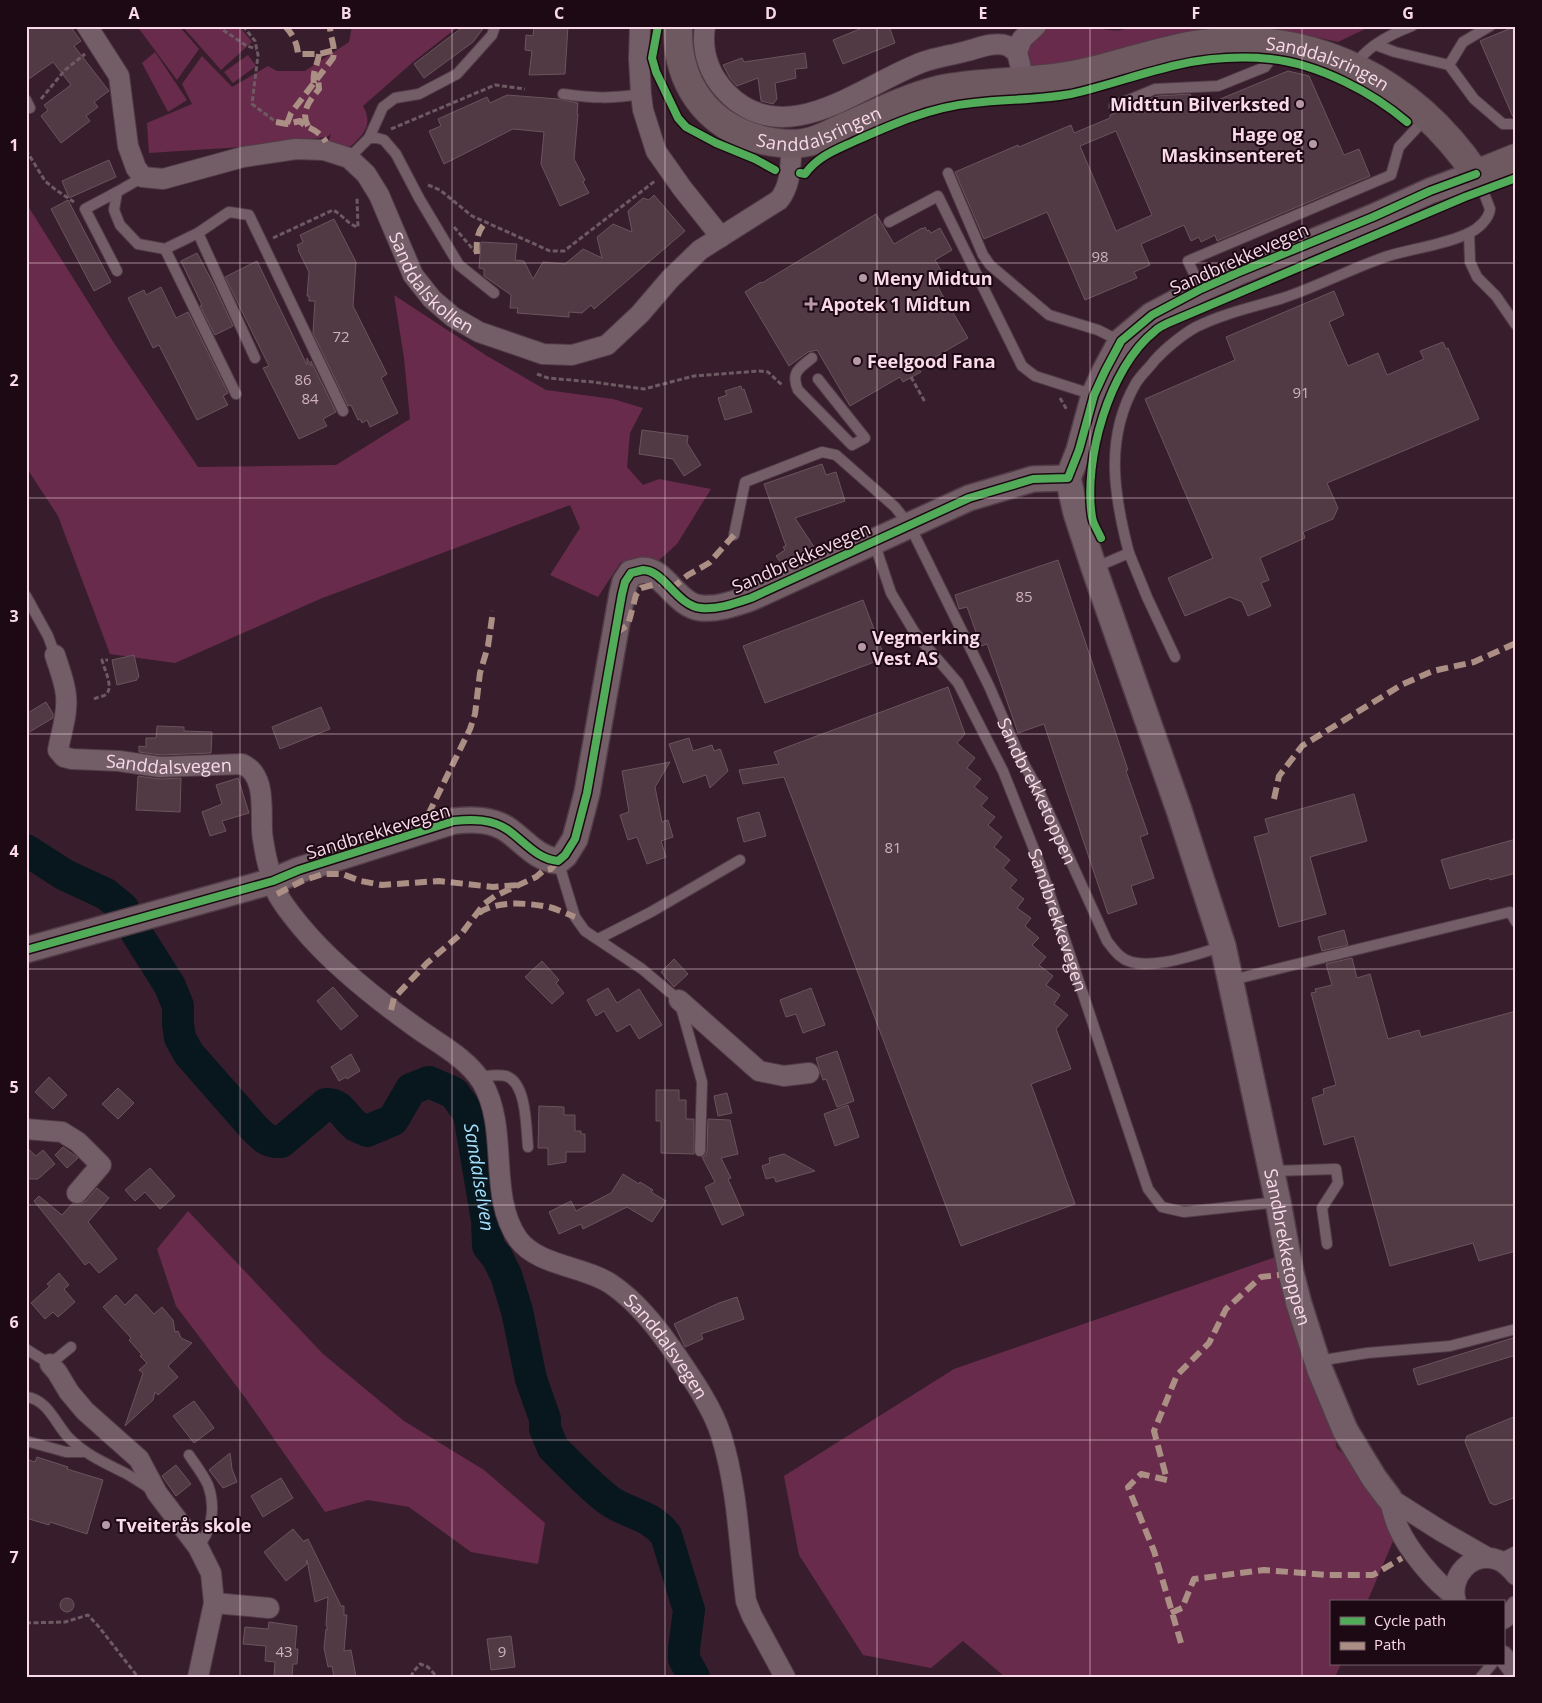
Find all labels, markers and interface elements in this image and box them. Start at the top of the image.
text: A [128,2,140,24]
text: B [341,2,351,24]
text: C [554,2,564,24]
text: D [765,2,777,24]
text: E [979,2,988,24]
text: F [1192,2,1200,24]
text: G [1402,2,1414,24]
street label: Sanddalsringen [1265,31,1394,96]
place label: Midttun Bilverksted [1110,92,1290,116]
marker: Midttun Bilverksted [1294,98,1306,110]
street label: Sanddalsringen [754,100,885,156]
place label: Hage og Maskinsenteret [1161,122,1303,167]
text: 1 [9,134,19,156]
marker: Hage og Maskinsenteret [1307,138,1319,150]
street label: Sandbrekkevegen [1166,217,1312,299]
street label: Sanddalskollen [384,228,478,339]
house number: 98 [1091,246,1109,266]
place label: Meny Midtun [873,266,993,290]
marker: Meny Midtun [857,272,869,284]
place label: Apotek 1 Midtun [821,292,971,316]
marker: Apotek 1 Midtun [805,298,817,310]
house number: 72 [332,326,350,346]
place label: Feelgood Fana [867,349,996,373]
marker: Feelgood Fana [851,355,863,367]
text: 2 [9,369,19,391]
house number: 86 [294,369,312,389]
house number: 91 [1292,382,1310,402]
house number: 84 [301,388,319,408]
street label: Sandbrekkevegen [728,516,874,598]
house number: 85 [1015,586,1033,606]
text: 3 [9,605,19,627]
place label: Vegmerking Vest AS [872,625,980,670]
marker: Vegmerking Vest AS [856,641,868,653]
street label: Sandbrekketoppen [992,714,1083,868]
street label: Sanddalsvegen [106,748,232,779]
street label: Sandbrekkevegen [303,798,453,864]
house number: 81 [884,837,902,857]
text: 4 [9,840,19,862]
street label: Sandbrekkevegen [1023,845,1093,995]
text: 5 [9,1076,19,1098]
water label: Sandalselven [458,1121,500,1232]
street label: Sandbrekketoppen [1259,1166,1317,1328]
street label: Sanddalsvegen [619,1288,714,1403]
text: 6 [9,1311,19,1333]
place label: Tveiterås skole [116,1513,251,1537]
marker: Tveiterås skole [100,1519,112,1531]
text: 7 [9,1546,19,1568]
legend [1330,1600,1504,1666]
text: Cycle path [1374,1610,1446,1630]
text: Path [1374,1634,1406,1654]
house number: 43 [275,1641,293,1661]
house number: 9 [498,1641,506,1661]

